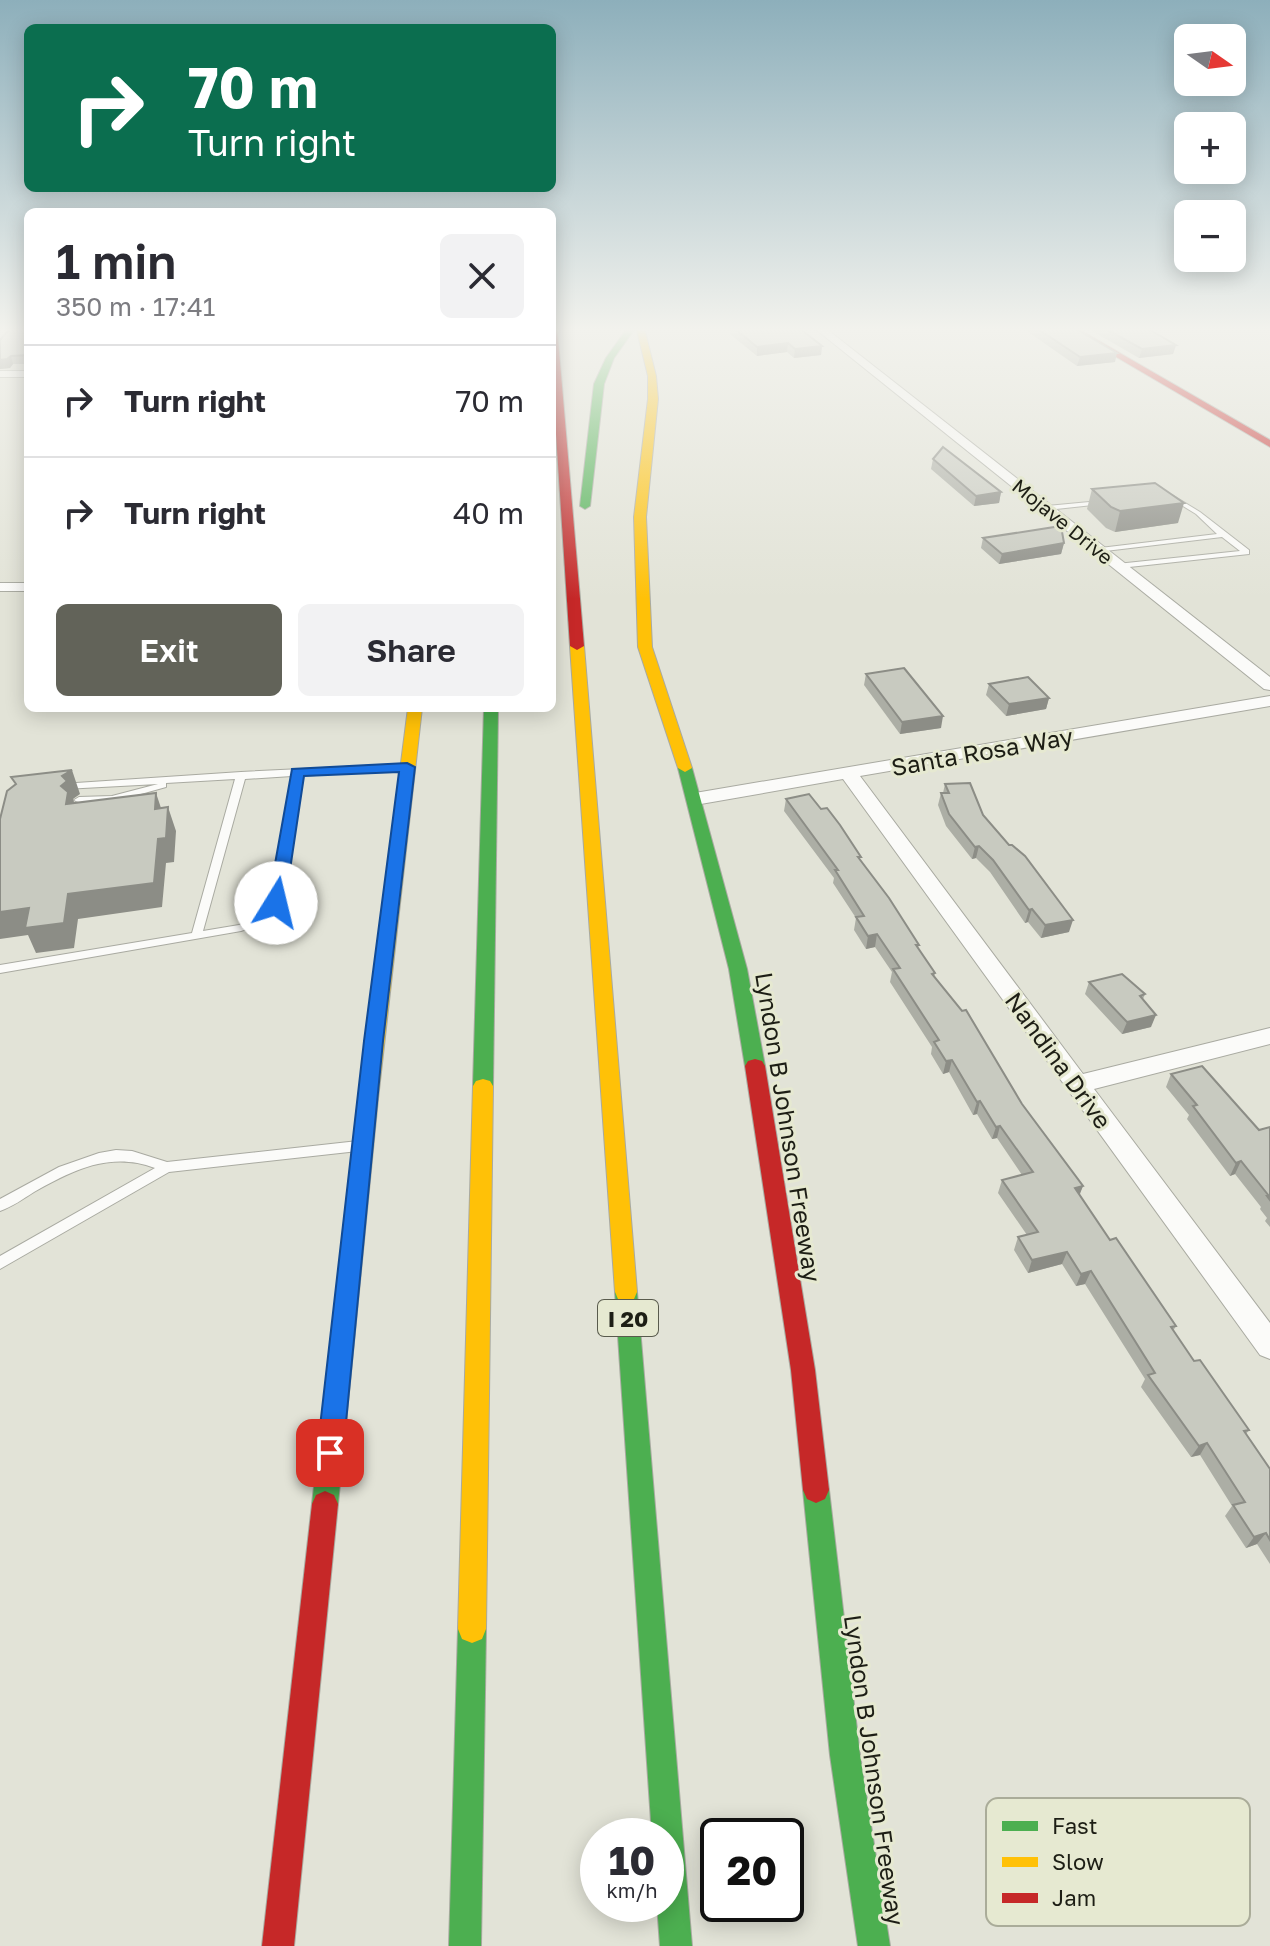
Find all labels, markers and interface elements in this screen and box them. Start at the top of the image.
north arrow [1174,24,1246,96]
map controls [1174,24,1246,272]
text: 70 m [188,53,318,120]
icon: right [56,56,160,160]
button: + [1174,112,1246,184]
text: Turn right [188,121,356,164]
button: − [1174,200,1246,272]
text: 1 min [56,232,176,290]
button: close [440,234,524,318]
text: 350 m · 17:41 [56,291,215,322]
icon: right [56,379,100,423]
text: Turn right [124,383,266,419]
text: 70 m [455,383,524,419]
street label: Mojave Drive [1008,473,1118,569]
icon: right [56,491,100,535]
text: Turn right [124,495,266,531]
text: 40 m [453,495,524,531]
button: Exit [56,604,282,696]
button: Share [298,604,524,696]
street label: Santa Rosa Way [889,721,1075,781]
position arrow [234,861,318,945]
street label: Lyndon B Johnson Freeway [750,970,828,1284]
street label: Nandina Drive [1000,986,1118,1134]
road number: I 20 [598,1300,658,1336]
pin [296,1419,364,1487]
icon: arrive [308,1431,352,1475]
street label: Lyndon B Johnson Freeway [839,1613,911,1927]
legend [986,1798,1250,1926]
text: Fast [1052,1812,1098,1839]
speed limit sign: 20 [700,1818,804,1922]
text: 10 [609,1836,655,1884]
text: Slow [1052,1848,1104,1875]
text: km/h [607,1878,657,1902]
text: Jam [1052,1884,1096,1911]

